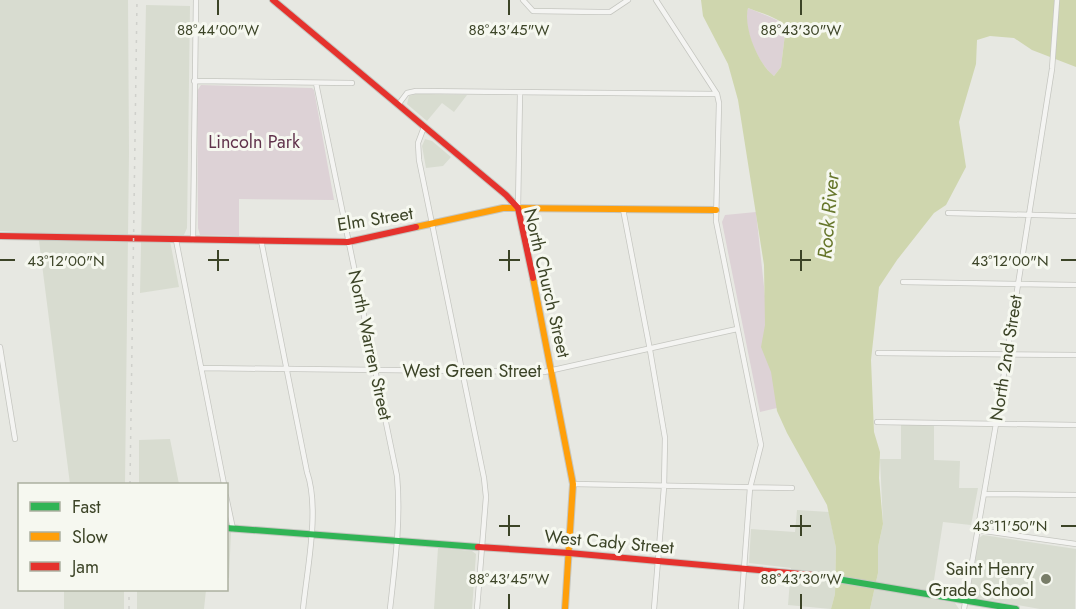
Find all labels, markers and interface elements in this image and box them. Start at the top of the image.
text: 88°44'00"W [177,19,259,41]
text: 88°43'45"W [469,19,550,41]
text: 88°43'30"W [761,19,842,41]
park label: Lincoln Park [208,129,300,155]
water label: Rock River [810,171,847,260]
street label: Elm Street [335,200,415,238]
street label: North Church Street [517,206,577,361]
text: 43°12'00"N [27,250,105,272]
text: 43°12'00"N [971,250,1049,272]
street label: North Warren Street [341,267,399,423]
street label: North 2nd Street [983,292,1029,423]
street label: West Green Street [403,358,542,384]
legend [18,483,228,591]
text: Fast [72,494,101,520]
text: 43°11'50"N [973,515,1047,537]
street label: West Cady Street [543,523,676,561]
text: Slow [72,524,109,550]
text: Jam [70,554,99,580]
place label: Saint Henry Grade School [929,556,1034,603]
text: 88°43'45"W [469,568,550,590]
text: 88°43'30"W [761,568,842,590]
marker: Saint Henry Grade School [1039,572,1053,586]

